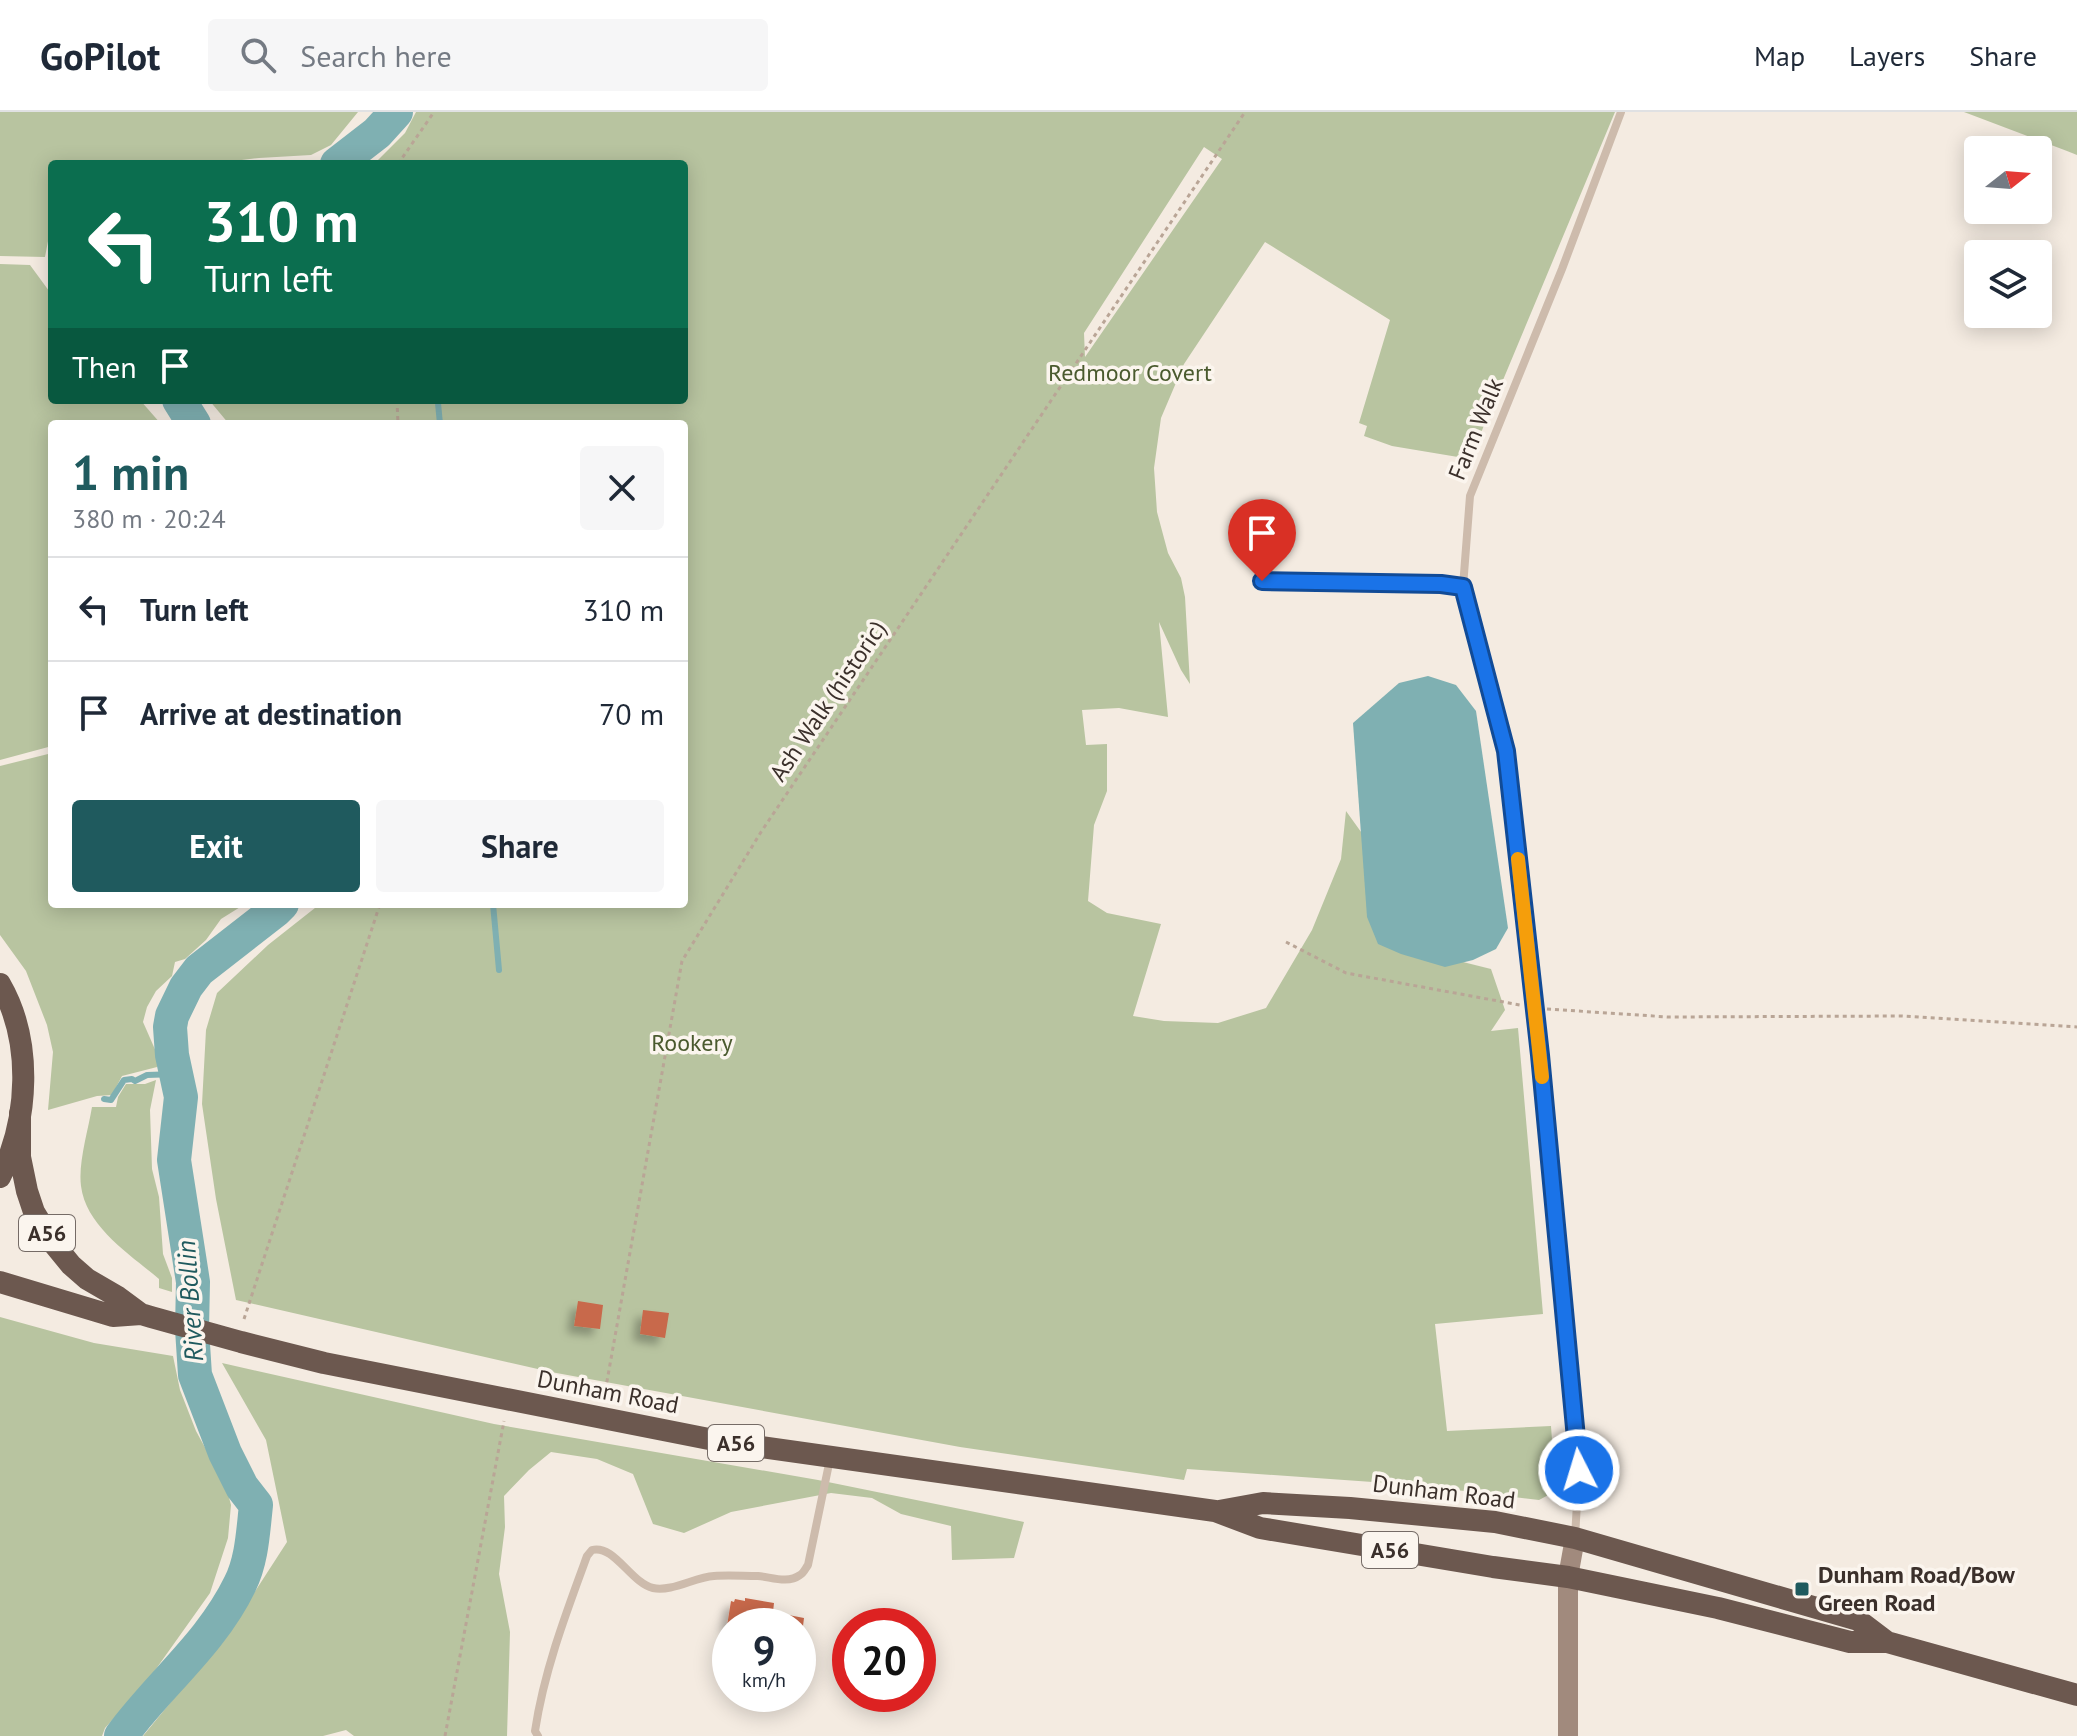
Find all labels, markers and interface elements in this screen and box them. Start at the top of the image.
search box [208,19,768,91]
text: GoPilot [40,31,160,80]
icon: search [236,33,280,77]
text: Search here [300,36,452,75]
text: Map [1754,37,1805,74]
text: Layers [1849,37,1925,74]
text: Share [1969,37,2037,74]
north arrow [1964,136,2052,224]
map controls [1964,136,2052,328]
text: 310 m [204,185,359,257]
icon: left [72,192,176,296]
button: layers [1964,240,2052,328]
text: Turn left [204,255,333,302]
icon: arrive [153,344,197,388]
text: Then [72,347,137,386]
park label: Redmoor Covert [1048,357,1212,388]
street label: Farm Walk [1441,373,1510,484]
text: 1 min [72,441,189,503]
button: close [580,446,664,530]
pin [1228,499,1296,581]
text: 380 m · 20:24 [72,502,226,535]
icon: arrive [1240,511,1284,555]
icon: left [72,587,116,631]
text: Turn left [140,590,248,629]
text: 310 m [583,590,664,629]
street label: Ash Walk (historic) [762,614,893,787]
icon: arrive [72,691,116,735]
text: Arrive at destination [140,694,402,733]
text: 70 m [599,694,664,733]
button: Exit [72,800,360,892]
button: Share [376,800,664,892]
park label: Rookery [651,1027,733,1058]
road number: A56 [19,1215,75,1251]
water label: River Bollin [169,1239,210,1363]
street label: Dunham Road [535,1363,681,1420]
road number: A56 [708,1425,764,1461]
position arrow [1537,1428,1621,1512]
street label: Dunham Road [1371,1467,1517,1516]
road number: A56 [1362,1532,1418,1568]
place label: Dunham Road/Bow Green Road [1818,1559,2016,1618]
marker: Dunham Road/Bow Green Road [1793,1580,1811,1598]
speed limit sign: 20 [832,1608,936,1712]
text: 9 [753,1624,775,1676]
text: km/h [742,1667,786,1693]

